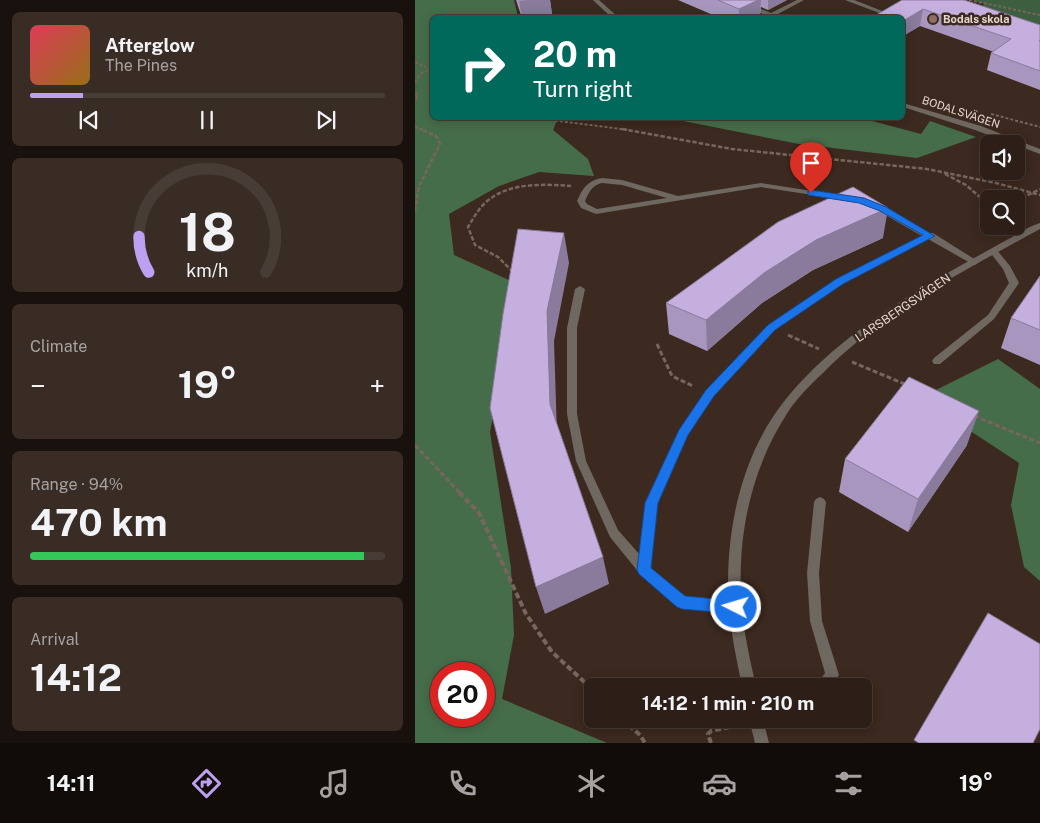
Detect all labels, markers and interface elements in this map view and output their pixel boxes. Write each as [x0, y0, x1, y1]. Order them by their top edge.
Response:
marker: Bodals skola [927, 13, 939, 25]
place label: Bodals skola [943, 13, 1010, 25]
text: Afterglow [105, 34, 195, 56]
text: 20 m [533, 34, 617, 75]
icon: right [450, 35, 515, 100]
text: The Pines [105, 56, 177, 75]
text: Turn right [533, 76, 633, 102]
street label: BODALSVÄGEN [921, 93, 1002, 130]
icon: previous [75, 106, 103, 134]
icon: pause [193, 106, 221, 134]
icon: next [312, 106, 340, 134]
map controls [980, 135, 1025, 235]
button: sound [980, 135, 1025, 180]
pin [790, 142, 832, 193]
icon: arrive [797, 149, 825, 177]
button: search [980, 190, 1025, 235]
text: 18 [179, 202, 236, 263]
text: km/h [186, 260, 229, 281]
street label: LARSBERGSVÄGEN [853, 271, 953, 345]
text: Climate [30, 337, 87, 356]
text: 19° [178, 362, 237, 407]
text: − [30, 369, 46, 402]
text: + [369, 369, 385, 402]
text: Range · 94% [30, 475, 123, 494]
text: 470 km [30, 500, 167, 545]
position arrow [709, 580, 761, 632]
text: Arrival [30, 630, 79, 649]
text: 14:12 [30, 655, 122, 700]
speed limit sign: 20 [430, 662, 495, 727]
text: 14:12 · 1 min · 210 m [642, 692, 814, 714]
icon: directions [189, 766, 224, 801]
icon: music [317, 766, 352, 801]
icon: phone [445, 766, 480, 801]
icon: climate [574, 766, 609, 801]
icon: car [702, 766, 737, 801]
icon: filters [831, 766, 866, 801]
text: 14:11 [47, 770, 95, 796]
text: 19° [959, 770, 993, 796]

